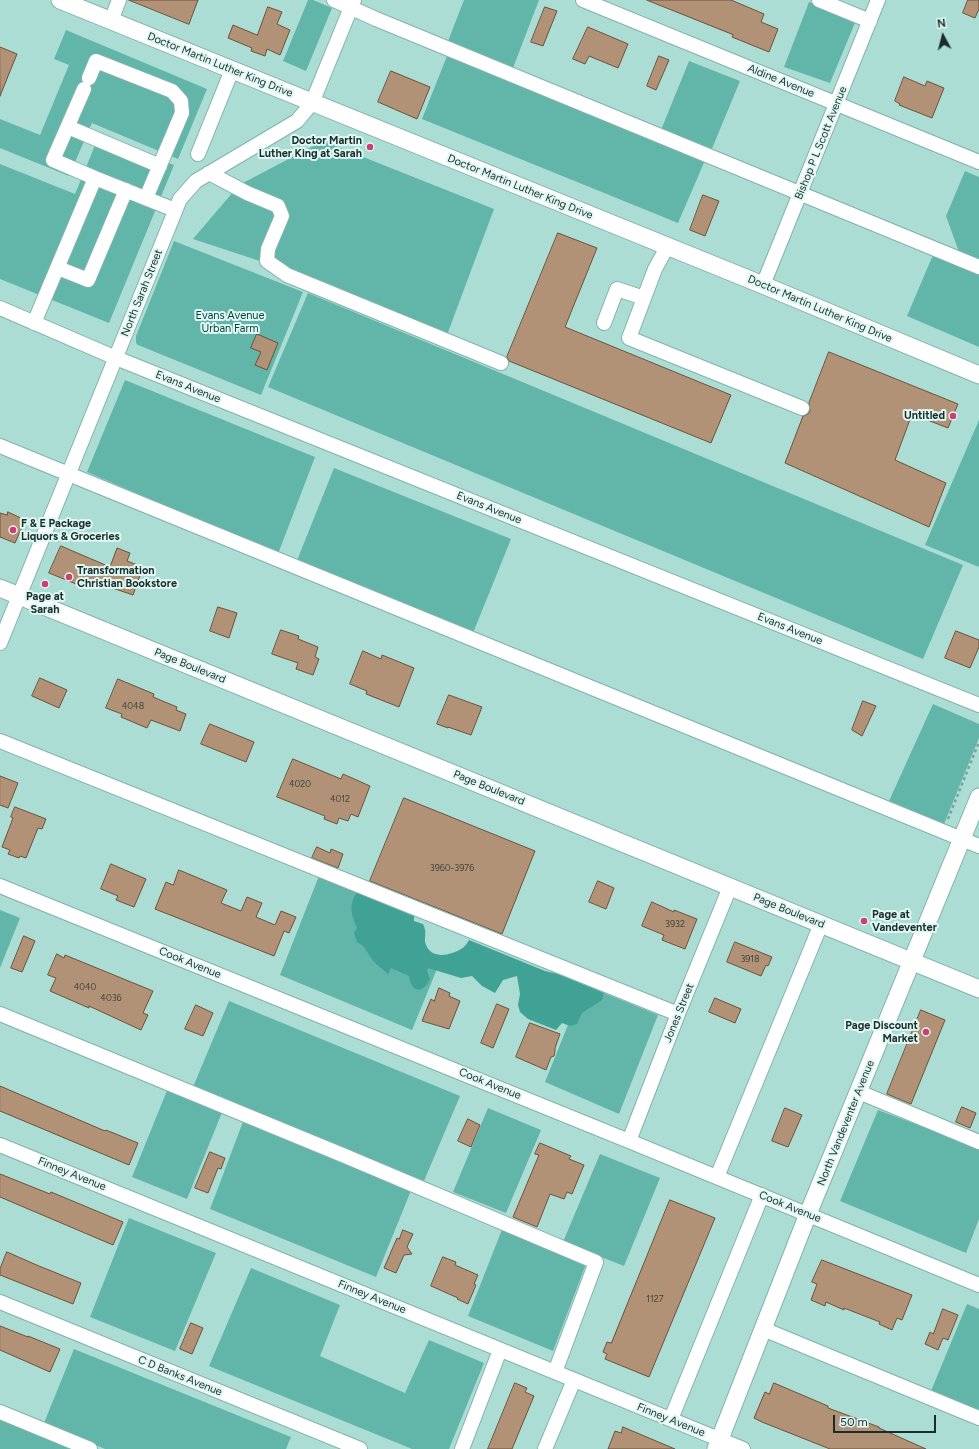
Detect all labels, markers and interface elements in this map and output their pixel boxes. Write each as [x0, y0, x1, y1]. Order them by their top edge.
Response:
north arrow [923, 16, 963, 56]
text: N [936, 17, 946, 31]
street label: Doctor Martin Luther King Drive [145, 30, 295, 100]
street label: Aldine Avenue [746, 62, 816, 100]
street label: Bishop P L Scott Avenue [792, 84, 850, 202]
place label: Doctor Martin Luther King at Sarah [259, 134, 362, 160]
marker: Doctor Martin Luther King at Sarah [365, 142, 375, 152]
street label: Doctor Martin Luther King Drive [445, 152, 595, 222]
street label: North Sarah Street [118, 247, 166, 339]
street label: Doctor Martin Luther King Drive [746, 273, 894, 345]
park label: Evans Avenue Urban Farm [196, 309, 264, 335]
street label: Evans Avenue [154, 368, 222, 406]
place label: Untitled [904, 409, 945, 423]
marker: Untitled [948, 411, 958, 421]
street label: Evans Avenue [455, 489, 523, 527]
place label: F & E Package Liquors & Groceries [21, 517, 120, 543]
marker: F & E Package Liquors & Groceries [8, 525, 18, 535]
place label: Transformation Christian Bookstore [77, 564, 177, 590]
marker: Transformation Christian Bookstore [64, 572, 74, 582]
marker: Page at Sarah [40, 579, 50, 589]
place label: Page at Sarah [26, 590, 64, 616]
street label: Evans Avenue [756, 610, 824, 648]
street label: Page Boulevard [152, 646, 228, 686]
house number: 4048 [122, 701, 144, 711]
street label: Page Boulevard [451, 768, 527, 808]
house number: 4020 [289, 779, 311, 789]
house number: 4012 [330, 794, 350, 804]
house number: 3960-3976 [430, 863, 474, 873]
street label: Page Boulevard [751, 891, 827, 931]
place label: Page at Vandeventer [872, 908, 937, 934]
marker: Page at Vandeventer [859, 916, 869, 926]
house number: 3932 [665, 919, 685, 929]
street label: Cook Avenue [157, 945, 223, 981]
house number: 3918 [740, 954, 760, 964]
street label: Jones Street [661, 981, 697, 1045]
house number: 4040 [74, 982, 96, 992]
house number: 4036 [100, 993, 122, 1003]
place label: Page Discount Market [845, 1019, 918, 1045]
marker: Page Discount Market [921, 1027, 931, 1037]
street label: North Vandeventer Avenue [815, 1058, 877, 1188]
street label: Cook Avenue [457, 1066, 523, 1102]
street label: Finney Avenue [36, 1154, 108, 1194]
street label: Cook Avenue [757, 1189, 823, 1225]
street label: Finney Avenue [336, 1277, 408, 1317]
house number: 1127 [646, 1294, 664, 1304]
street label: C D Banks Avenue [136, 1353, 224, 1399]
street label: Finney Avenue [635, 1400, 707, 1440]
scale bar [835, 1407, 938, 1433]
text: 50 m [840, 1415, 868, 1429]

